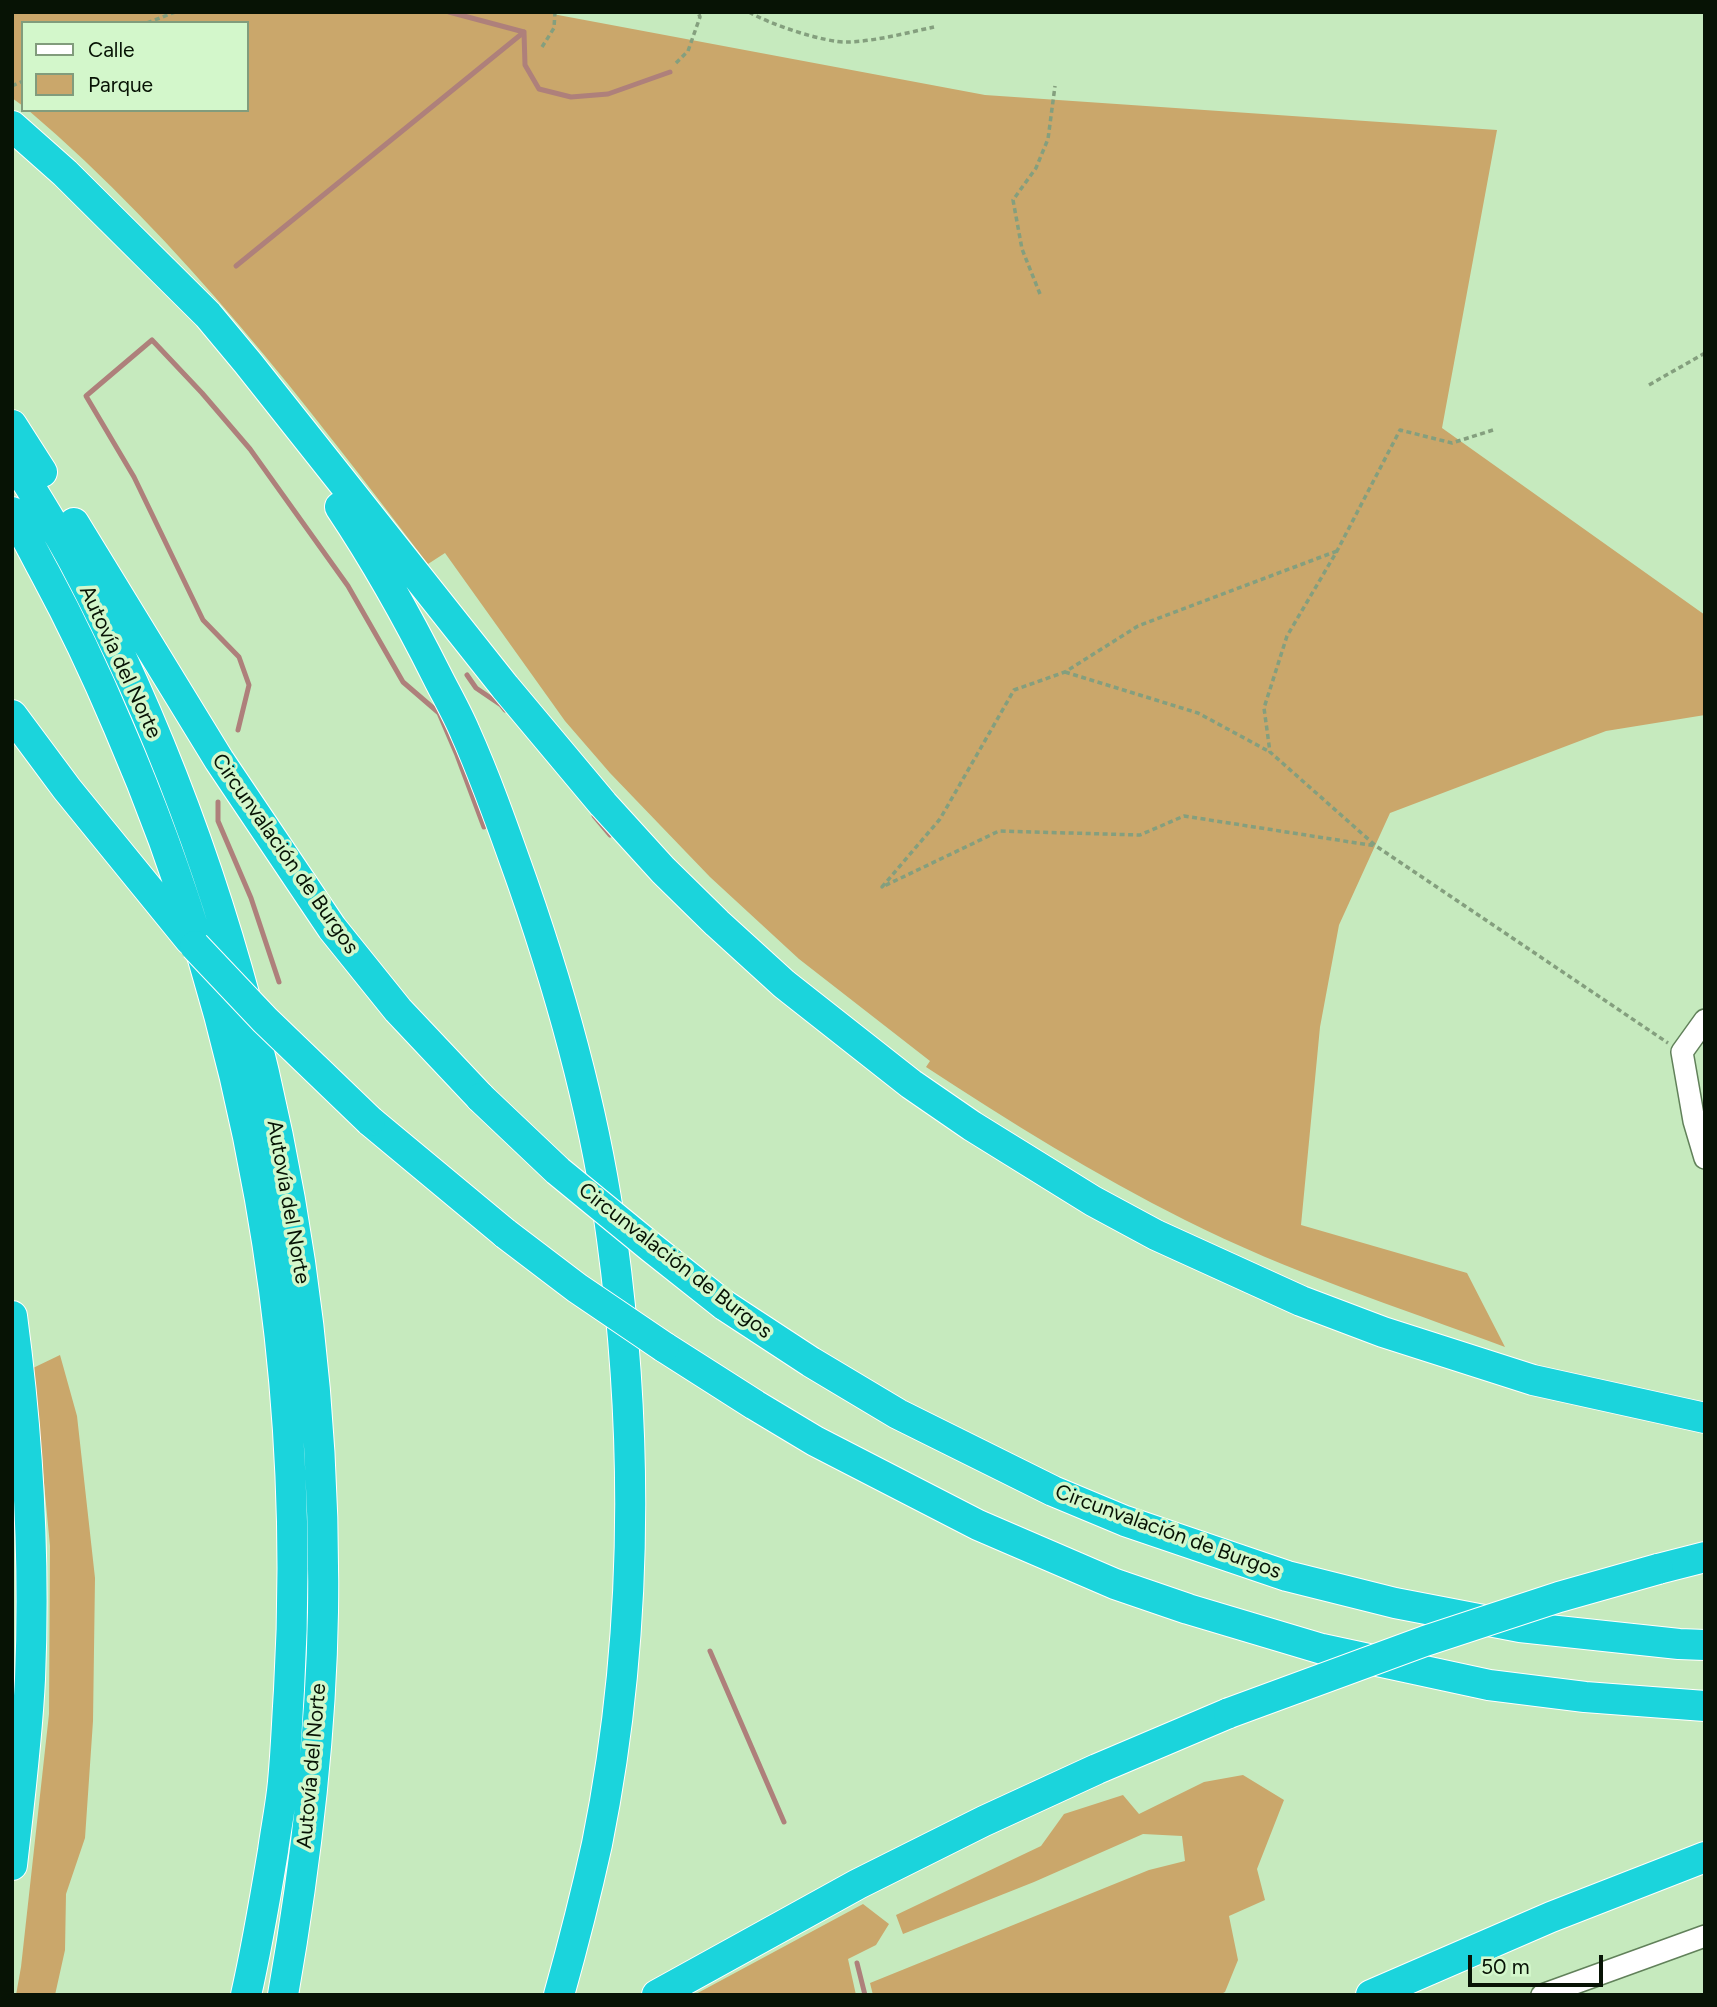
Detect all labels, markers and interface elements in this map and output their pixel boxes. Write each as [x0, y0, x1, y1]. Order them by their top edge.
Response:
legend [21, 21, 248, 112]
text: Calle [88, 37, 135, 62]
text: Parque [88, 72, 153, 97]
street label: Autovía del Norte [74, 582, 166, 742]
street label: Circunvalación de Burgos [206, 749, 364, 959]
street label: Autovía del Norte [261, 1118, 315, 1286]
street label: Circunvalación de Burgos [573, 1178, 777, 1344]
street label: Circunvalación de Burgos [1052, 1479, 1284, 1585]
street label: Autovía del Norte [292, 1682, 332, 1850]
scale bar [1472, 1940, 1607, 1984]
text: 50 m [1481, 1954, 1530, 1979]

